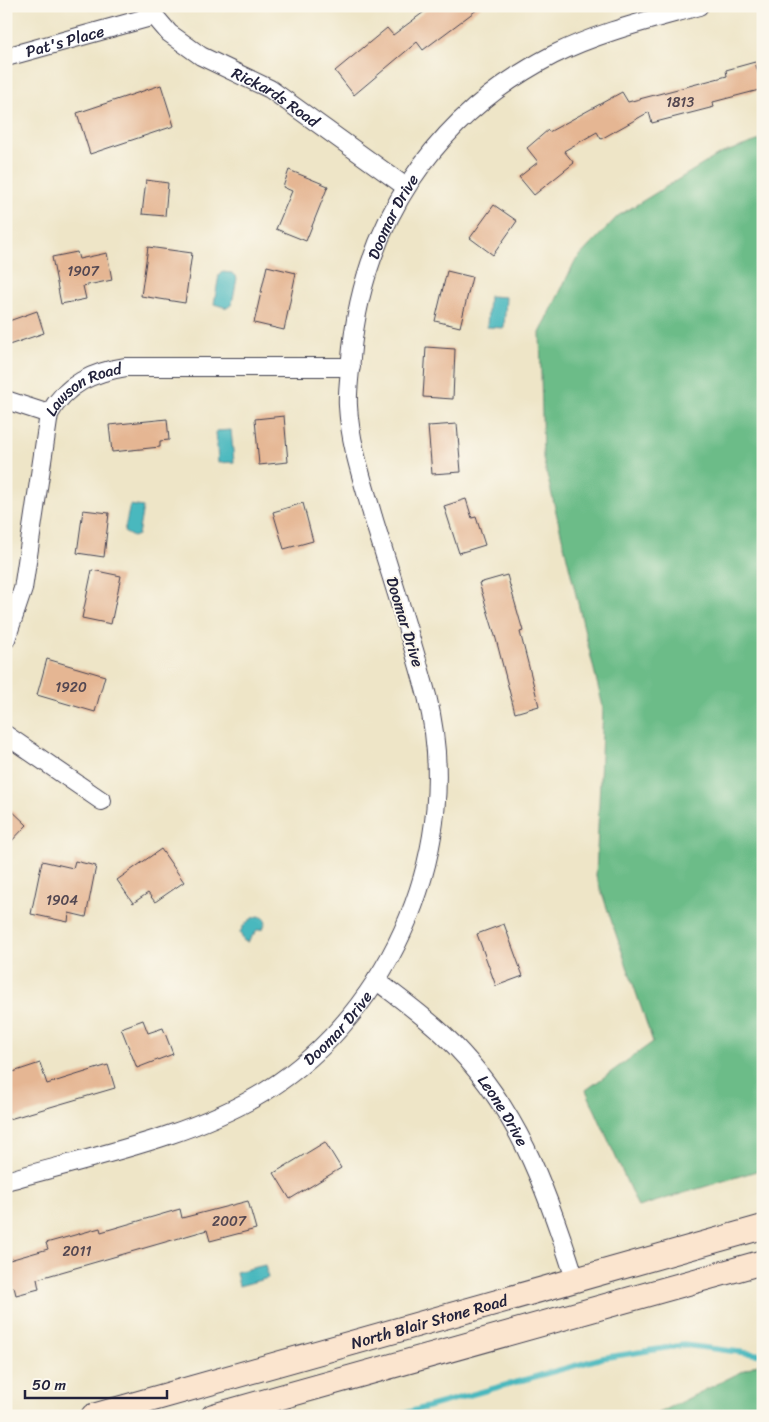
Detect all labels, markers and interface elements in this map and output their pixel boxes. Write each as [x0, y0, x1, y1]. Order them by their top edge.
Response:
street label: Pat's Place [22, 16, 107, 65]
street label: Rickards Road [227, 58, 327, 136]
house number: 1813 [666, 90, 694, 115]
street label: Doomar Drive [358, 167, 426, 263]
house number: 1907 [67, 259, 100, 284]
street label: Lawson Road [37, 353, 125, 422]
street label: Doomar Drive [378, 573, 432, 671]
house number: 1920 [55, 675, 87, 700]
house number: 1904 [46, 888, 78, 913]
street label: Doomar Drive [296, 984, 380, 1073]
street label: Leone Drive [470, 1068, 537, 1152]
house number: 2007 [212, 1209, 247, 1234]
house number: 2011 [63, 1239, 91, 1264]
street label: North Blair Stone Road [347, 1285, 512, 1357]
scale bar [25, 1367, 168, 1399]
text: 50 m [32, 1372, 67, 1398]

